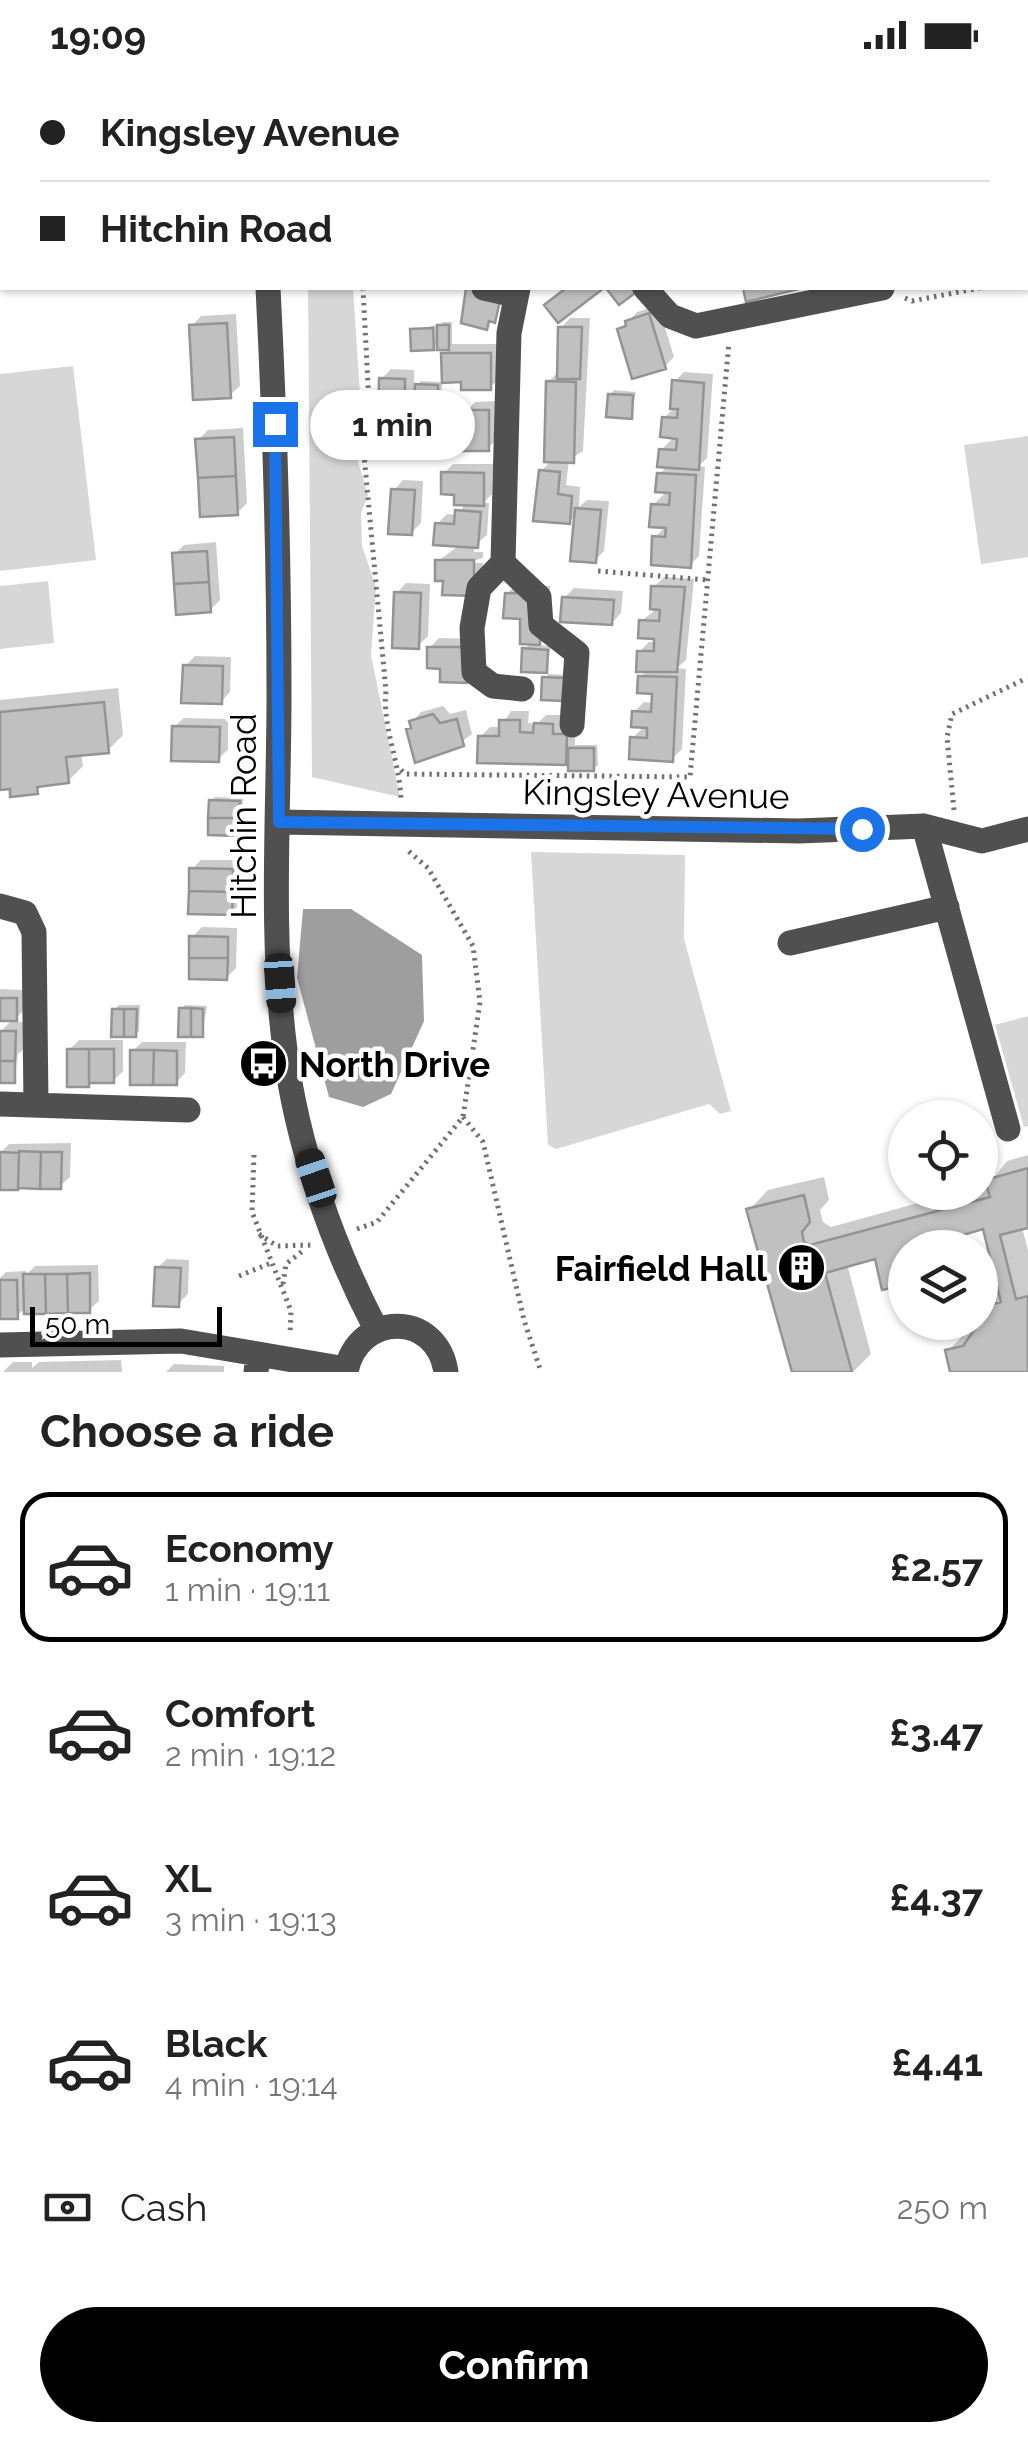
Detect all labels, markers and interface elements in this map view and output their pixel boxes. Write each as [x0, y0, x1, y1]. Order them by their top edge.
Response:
text: 19:09 [50, 13, 146, 58]
text: Kingsley Avenue [100, 110, 399, 155]
text: Hitchin Road [100, 206, 332, 251]
callout: 1 min [310, 389, 475, 459]
route end [253, 402, 298, 447]
text: 1 min [352, 406, 433, 443]
street label: Hitchin Road [223, 713, 264, 919]
street label: Kingsley Avenue [522, 771, 790, 817]
route start [840, 807, 885, 852]
car [263, 952, 297, 1014]
bus stop icon: North Drive [238, 1038, 290, 1090]
place label: North Drive [299, 1044, 490, 1085]
map controls [888, 1100, 998, 1340]
button: locate [888, 1100, 998, 1210]
car [292, 1145, 340, 1211]
button: layers [888, 1230, 998, 1340]
building icon: Fairfield Hall [776, 1242, 828, 1294]
place label: Fairfield Hall [555, 1248, 768, 1289]
scale bar [30, 1302, 222, 1346]
text: 50 m [45, 1308, 110, 1341]
text: Choose a ride [40, 1405, 334, 1458]
icon: car [45, 1522, 135, 1612]
text: Economy [165, 1526, 334, 1571]
text: £2.57 [890, 1545, 983, 1590]
text: 1 min · 19:11 [165, 1571, 330, 1608]
icon: car [45, 1687, 135, 1777]
text: Comfort [165, 1691, 315, 1736]
text: £3.47 [890, 1710, 983, 1755]
text: 2 min · 19:12 [165, 1736, 336, 1773]
icon: car [45, 1852, 135, 1942]
text: XL [165, 1856, 212, 1901]
text: £4.37 [890, 1875, 983, 1920]
text: 3 min · 19:13 [165, 1901, 337, 1938]
icon: car [45, 2017, 135, 2107]
text: Black [165, 2021, 267, 2066]
text: £4.41 [892, 2040, 983, 2085]
text: 4 min · 19:14 [165, 2066, 338, 2103]
icon: cash [40, 2180, 95, 2235]
text: Cash [120, 2185, 207, 2230]
text: 250 m [897, 2189, 988, 2226]
button: Confirm [40, 2307, 988, 2422]

